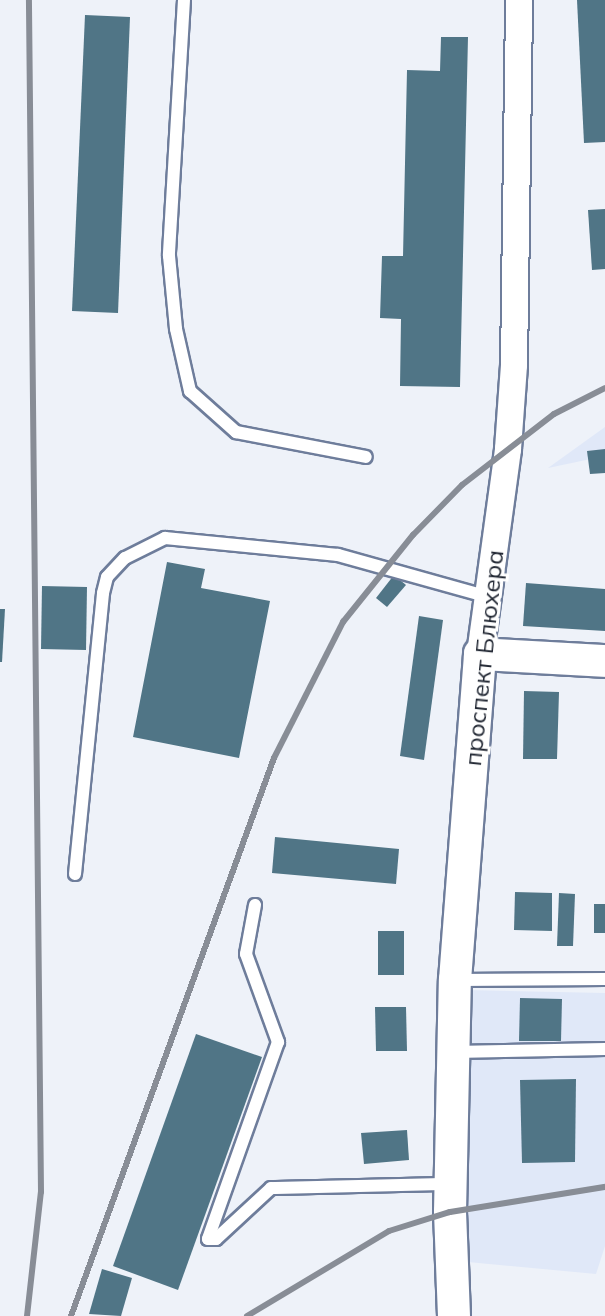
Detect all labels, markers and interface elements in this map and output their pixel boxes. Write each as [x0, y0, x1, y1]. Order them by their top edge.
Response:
street label: проспект Блюхера [458, 549, 510, 767]

